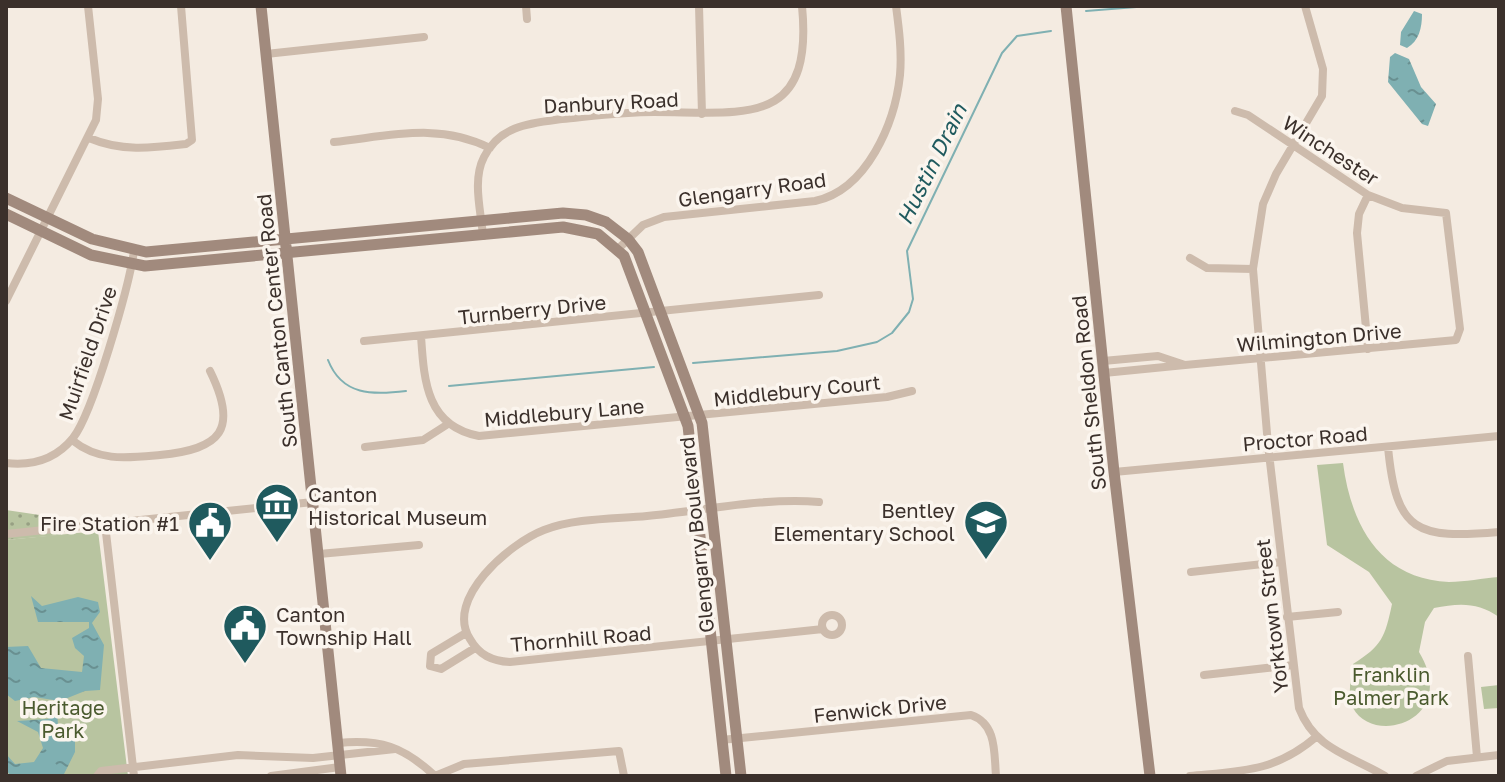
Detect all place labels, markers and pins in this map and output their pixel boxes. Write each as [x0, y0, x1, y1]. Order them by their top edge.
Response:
museum icon: Canton Historical Museum [253, 481, 301, 544]
place label: Canton Historical Museum [308, 482, 487, 529]
place label: Bentley Elementary School [773, 498, 955, 545]
school or university icon: Bentley Elementary School [962, 498, 1010, 561]
public building icon: Fire Station #1 [186, 499, 234, 562]
place label: Fire Station #1 [40, 511, 179, 535]
public building icon: Canton Township Hall [221, 602, 269, 665]
place label: Canton Township Hall [276, 602, 412, 649]

